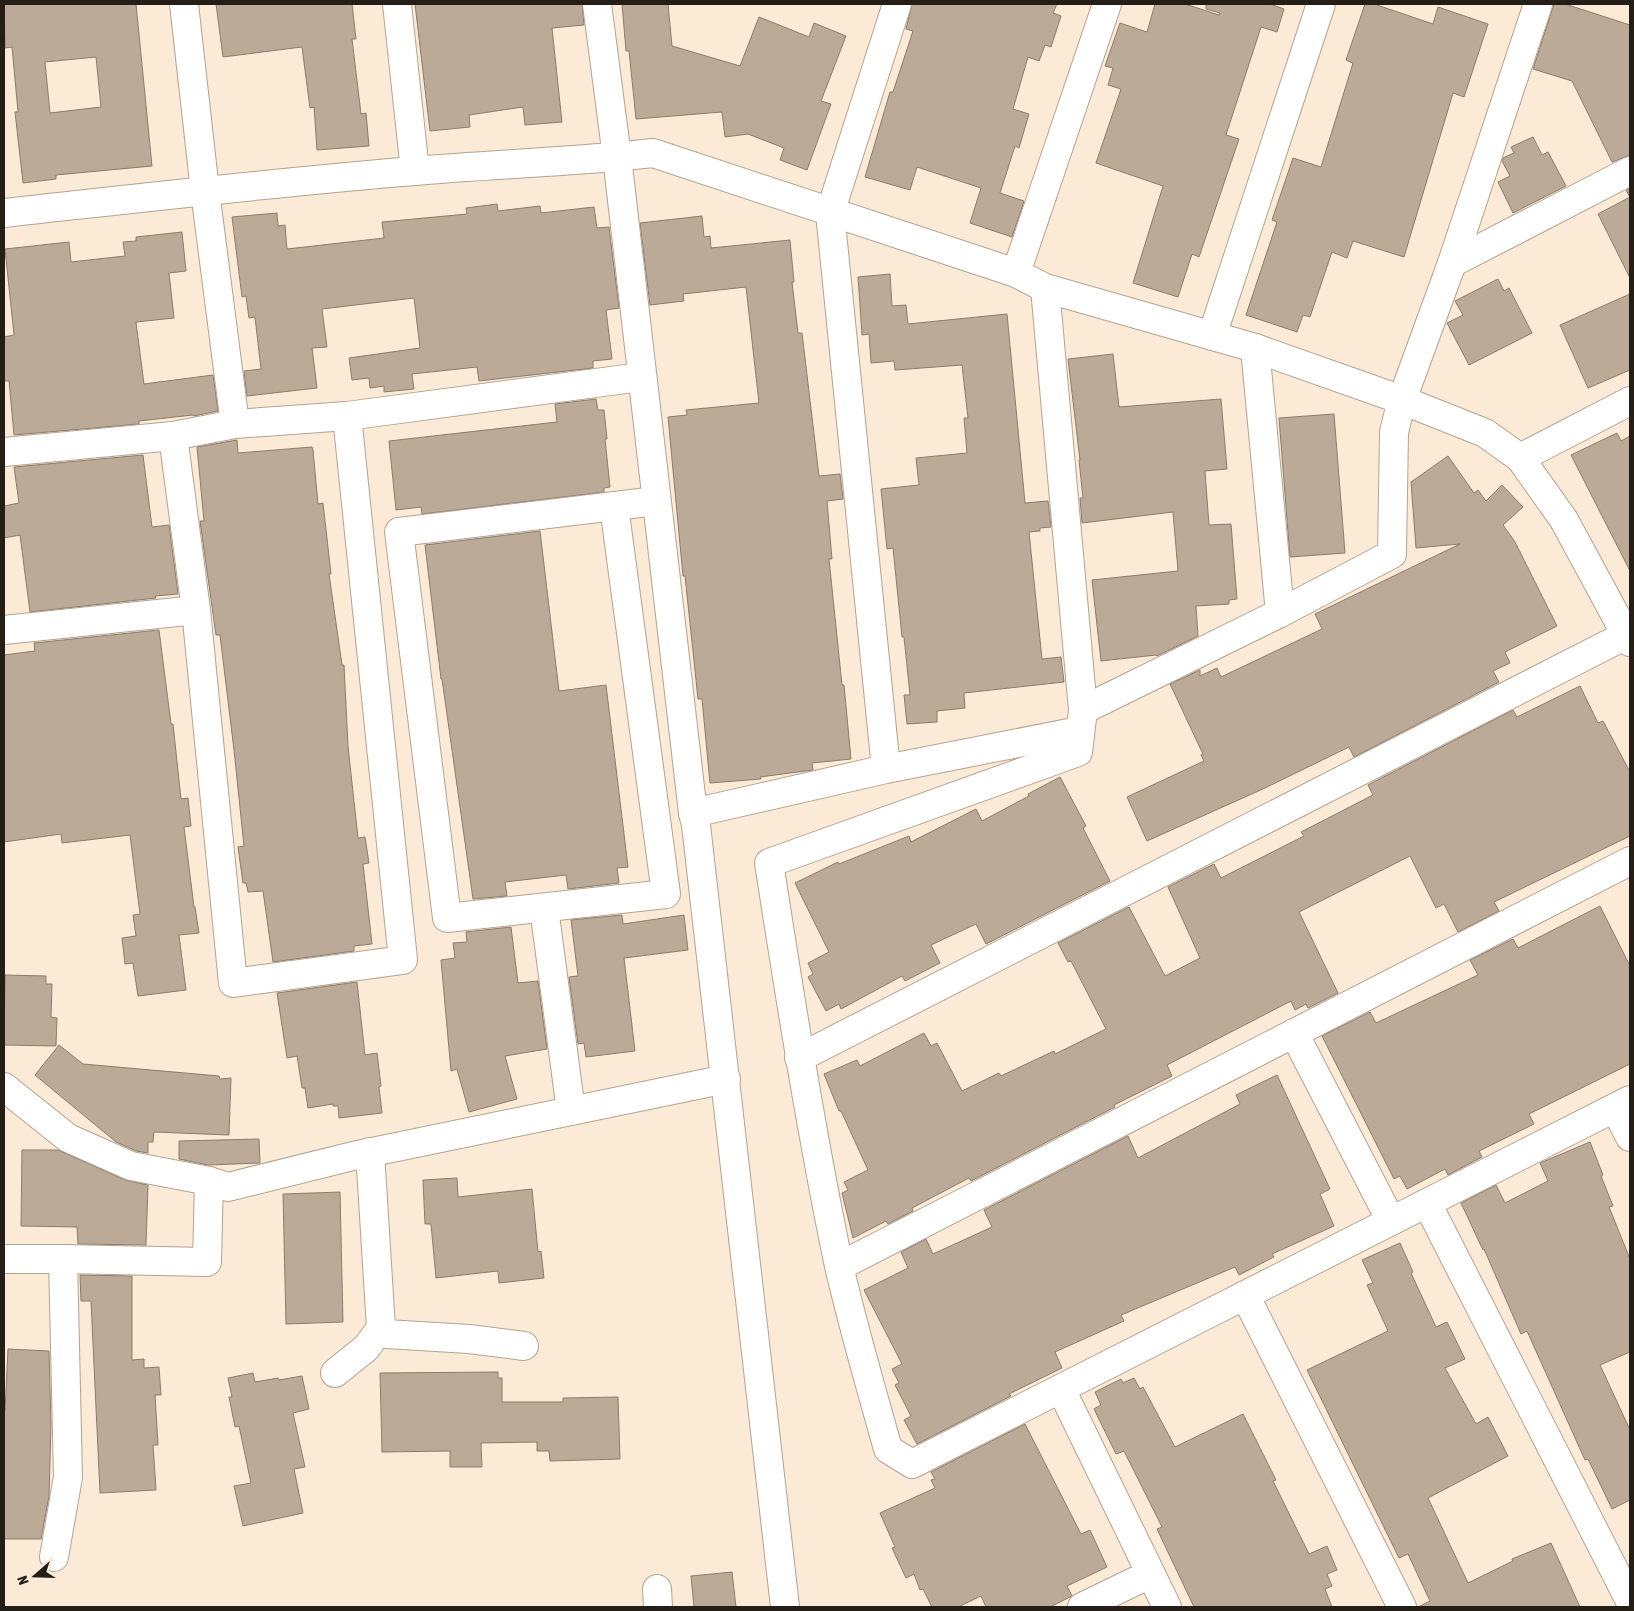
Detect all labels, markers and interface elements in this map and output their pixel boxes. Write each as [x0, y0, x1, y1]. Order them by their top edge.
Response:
north arrow [10, 1551, 60, 1601]
text: N [14, 1574, 32, 1587]

